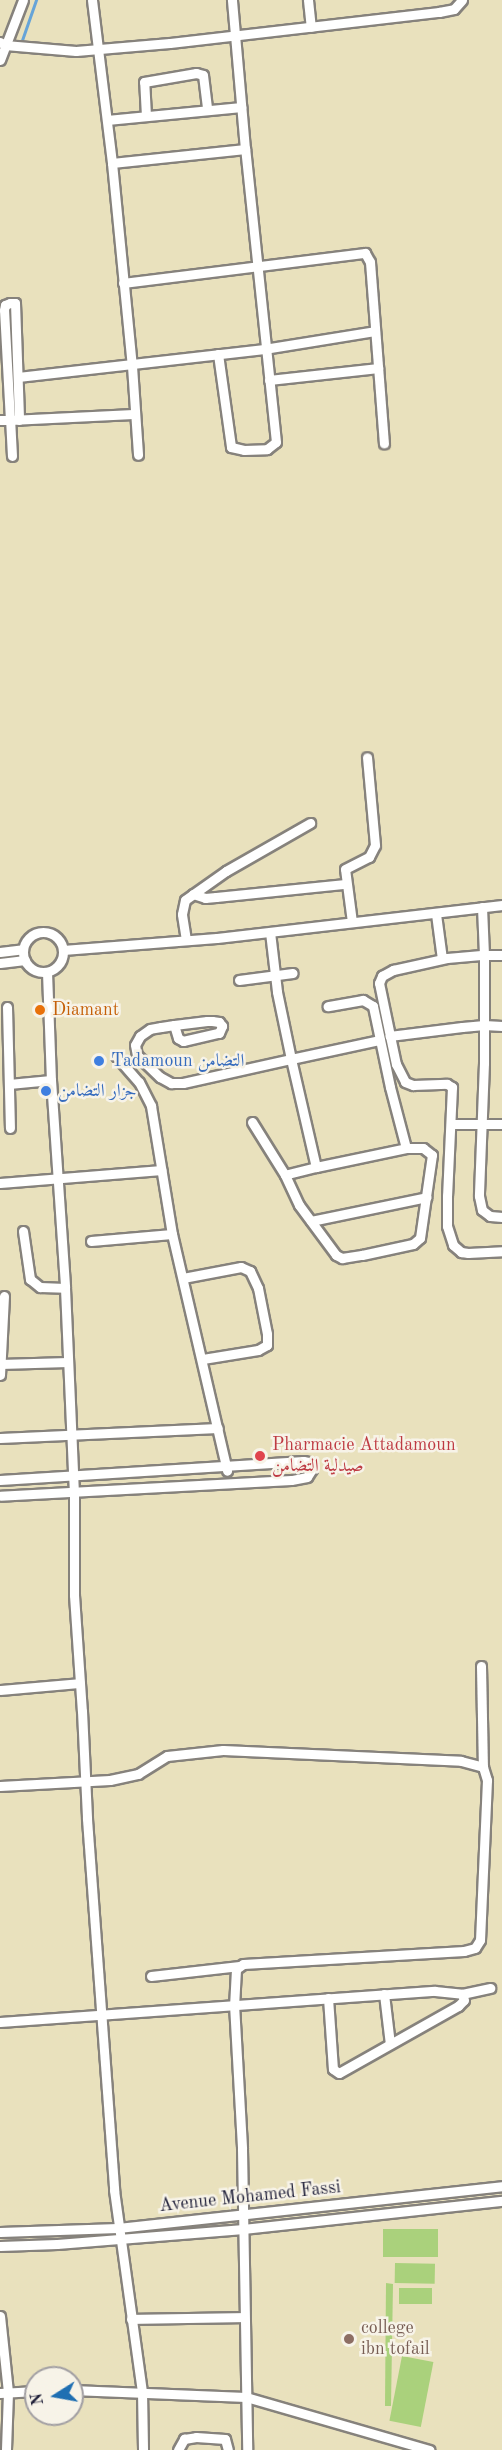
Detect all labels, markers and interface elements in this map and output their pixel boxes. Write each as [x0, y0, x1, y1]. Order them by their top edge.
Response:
place label: Diamant [52, 999, 119, 1021]
marker: Diamant [33, 1003, 47, 1017]
place label: Tadamoun التضامن [111, 1050, 244, 1072]
marker: Tadamoun التضامن [92, 1054, 106, 1068]
place label: جزار التضامن [58, 1080, 137, 1102]
marker: جزار التضامن [39, 1084, 53, 1098]
place label: Pharmacie Attadamoun صيدلية التضامن [272, 1435, 456, 1478]
marker: Pharmacie Attadamoun صيدلية التضامن [253, 1449, 267, 1463]
street label: Avenue Mohamed Fassi [158, 2177, 342, 2217]
place label: college ibn tofail [361, 2318, 430, 2360]
marker: college ibn tofail [342, 2332, 356, 2346]
north arrow [24, 2366, 84, 2426]
text: N [29, 2392, 47, 2407]

